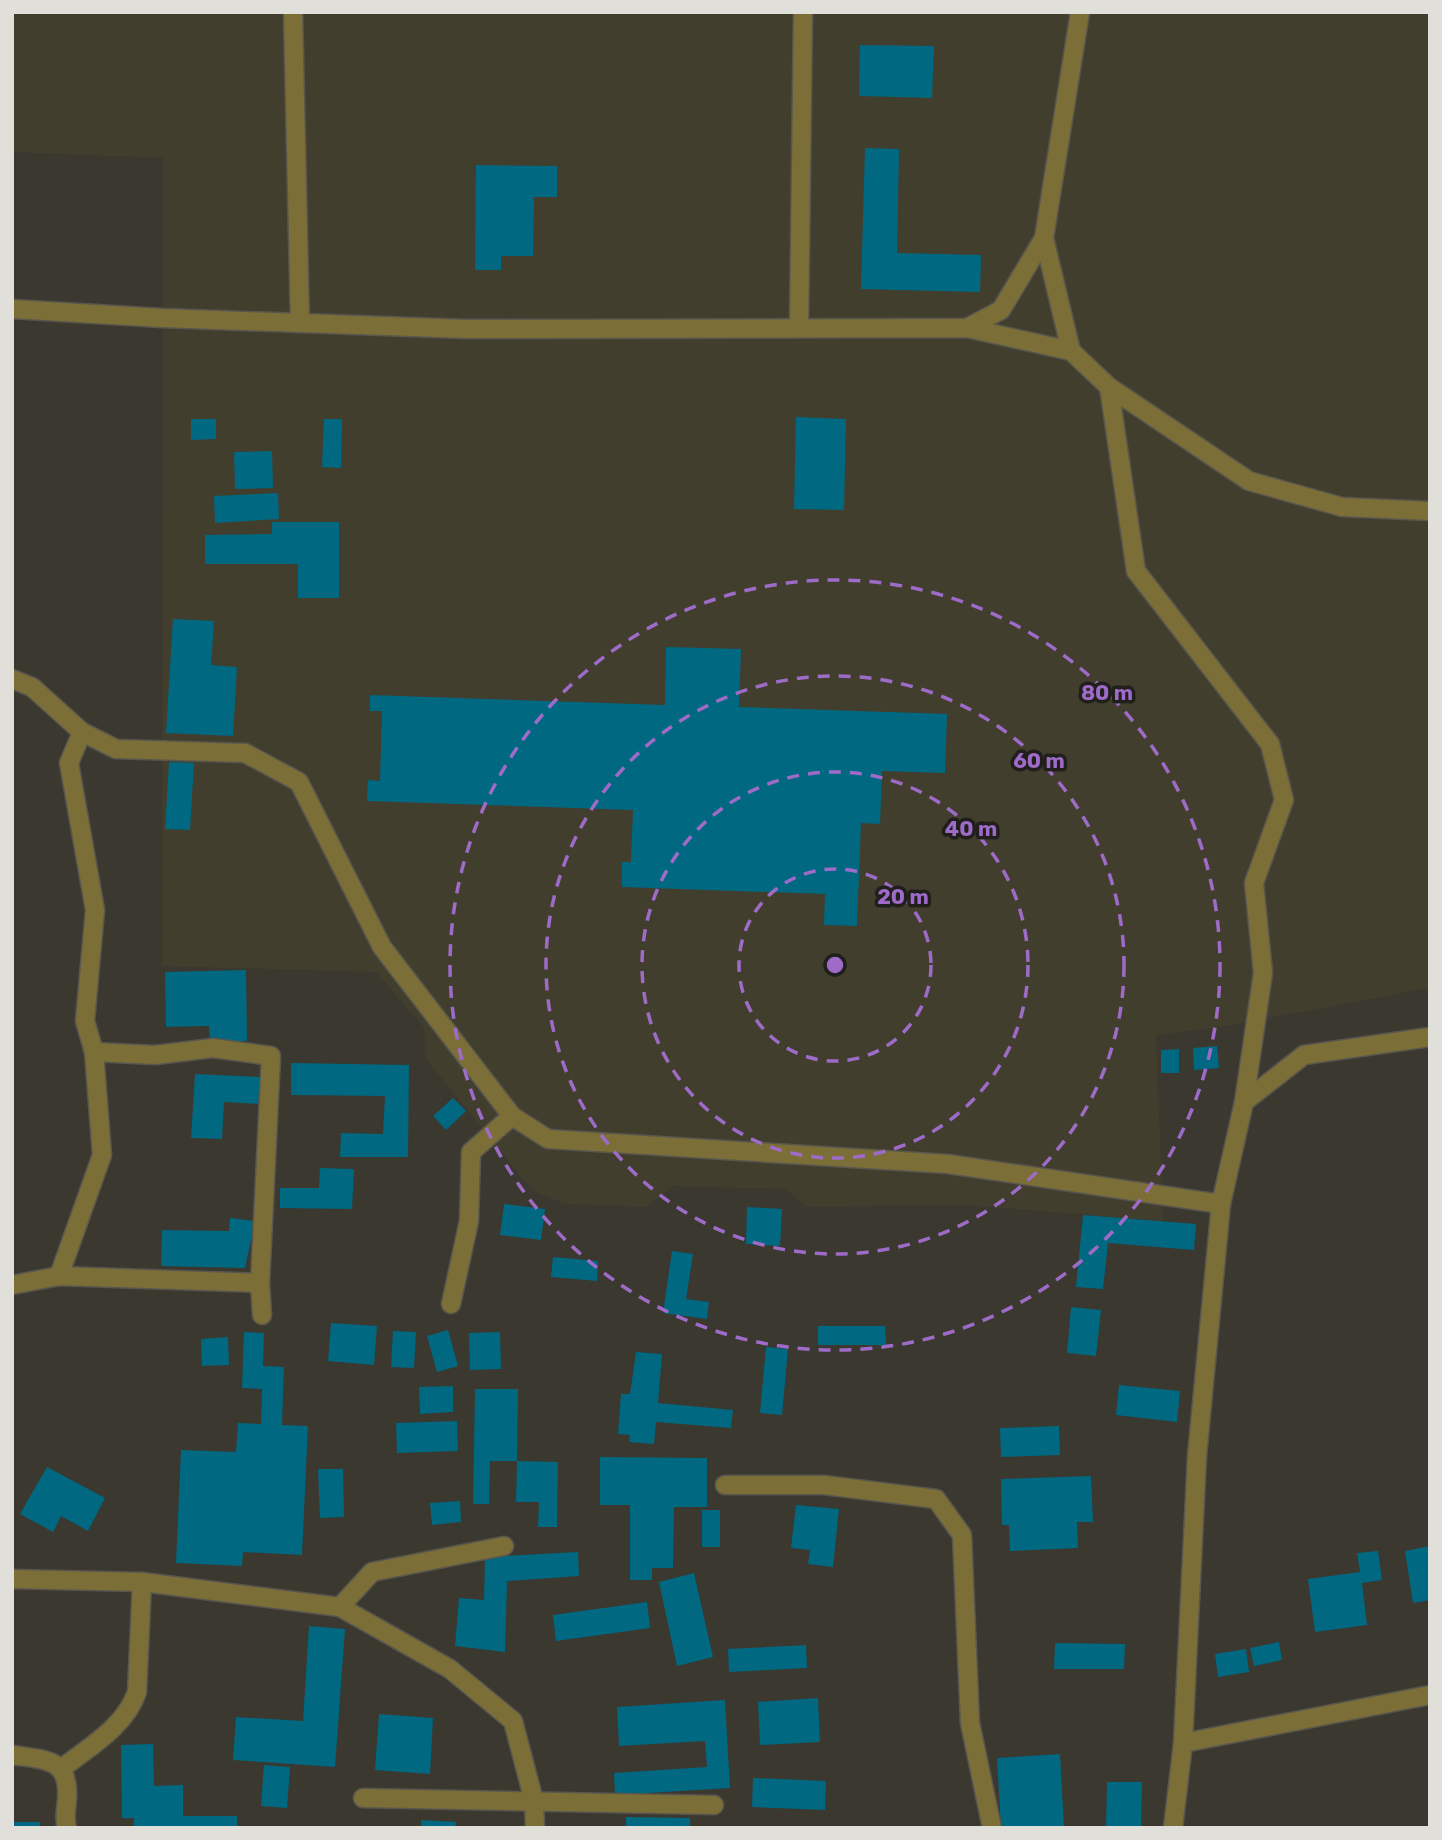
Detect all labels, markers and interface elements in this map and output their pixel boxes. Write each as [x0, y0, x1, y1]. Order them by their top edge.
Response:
text: 80 m [1081, 680, 1133, 705]
text: 60 m [1013, 748, 1065, 773]
text: 40 m [945, 816, 997, 841]
text: 20 m [877, 884, 929, 909]
centre of rings [823, 953, 847, 977]

